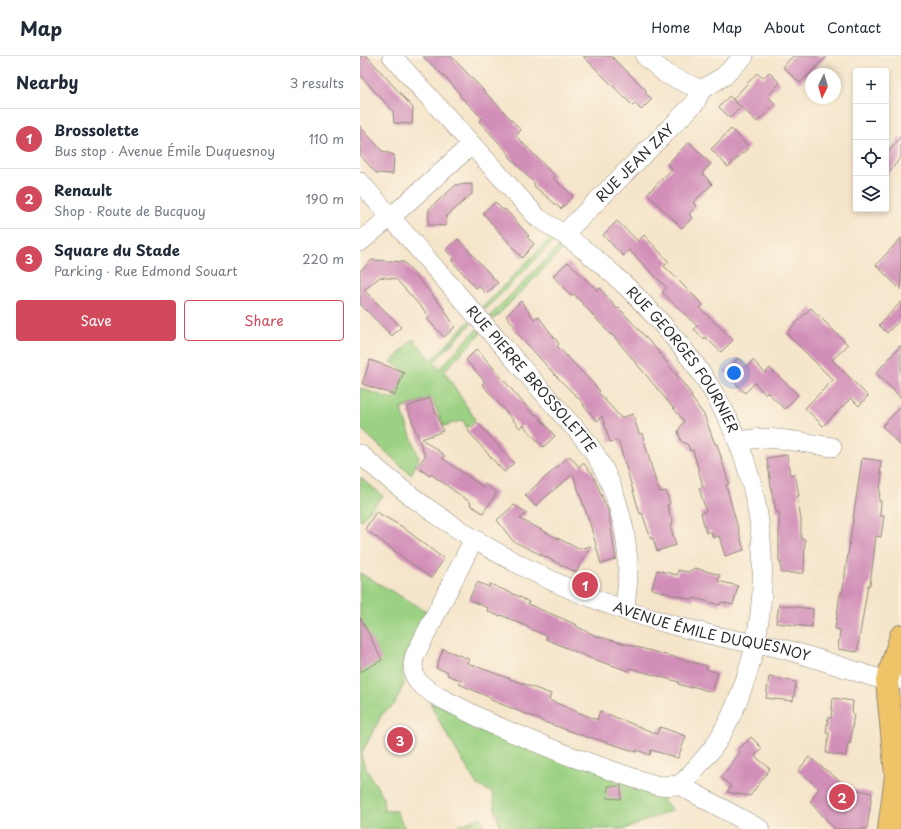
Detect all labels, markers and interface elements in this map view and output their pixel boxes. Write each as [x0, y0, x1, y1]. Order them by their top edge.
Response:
text: Map [20, 14, 62, 42]
text: Home [651, 17, 690, 38]
text: Map [712, 17, 742, 38]
text: About [764, 17, 805, 38]
text: Contact [827, 17, 881, 38]
north arrow [805, 68, 841, 104]
map controls [853, 68, 889, 212]
button: + [853, 68, 889, 104]
text: Nearby [16, 69, 78, 95]
text: 3 results [290, 73, 344, 92]
button: − [853, 104, 889, 140]
text: Brossolette [54, 118, 139, 141]
street label: RUE JEAN ZAY [591, 119, 679, 207]
text: 1 [26, 129, 32, 148]
text: 110 m [309, 129, 344, 148]
button: locate [853, 140, 889, 176]
text: Bus stop · Avenue Émile Duquesnoy [54, 141, 275, 160]
button: layers [853, 176, 889, 212]
text: Renault [54, 178, 112, 201]
text: 2 [24, 189, 34, 208]
text: 190 m [305, 189, 344, 208]
text: Shop · Route de Bucquoy [54, 201, 206, 220]
text: Square du Stade [54, 238, 180, 261]
text: 3 [25, 249, 33, 268]
text: 220 m [302, 249, 344, 268]
text: Parking · Rue Edmond Souart [54, 261, 238, 280]
street label: RUE GEORGES FOURNIER [622, 281, 744, 436]
button: Save [16, 300, 176, 341]
button: Share [184, 300, 344, 341]
street label: RUE PIERRE BROSSOLETTE [462, 300, 602, 456]
your location [724, 363, 744, 383]
pin: 1 [572, 570, 598, 600]
street label: AVENUE ÉMILE DUQUESNOY [611, 596, 813, 666]
pin: 3 [387, 725, 413, 755]
pin: 2 [829, 782, 855, 812]

